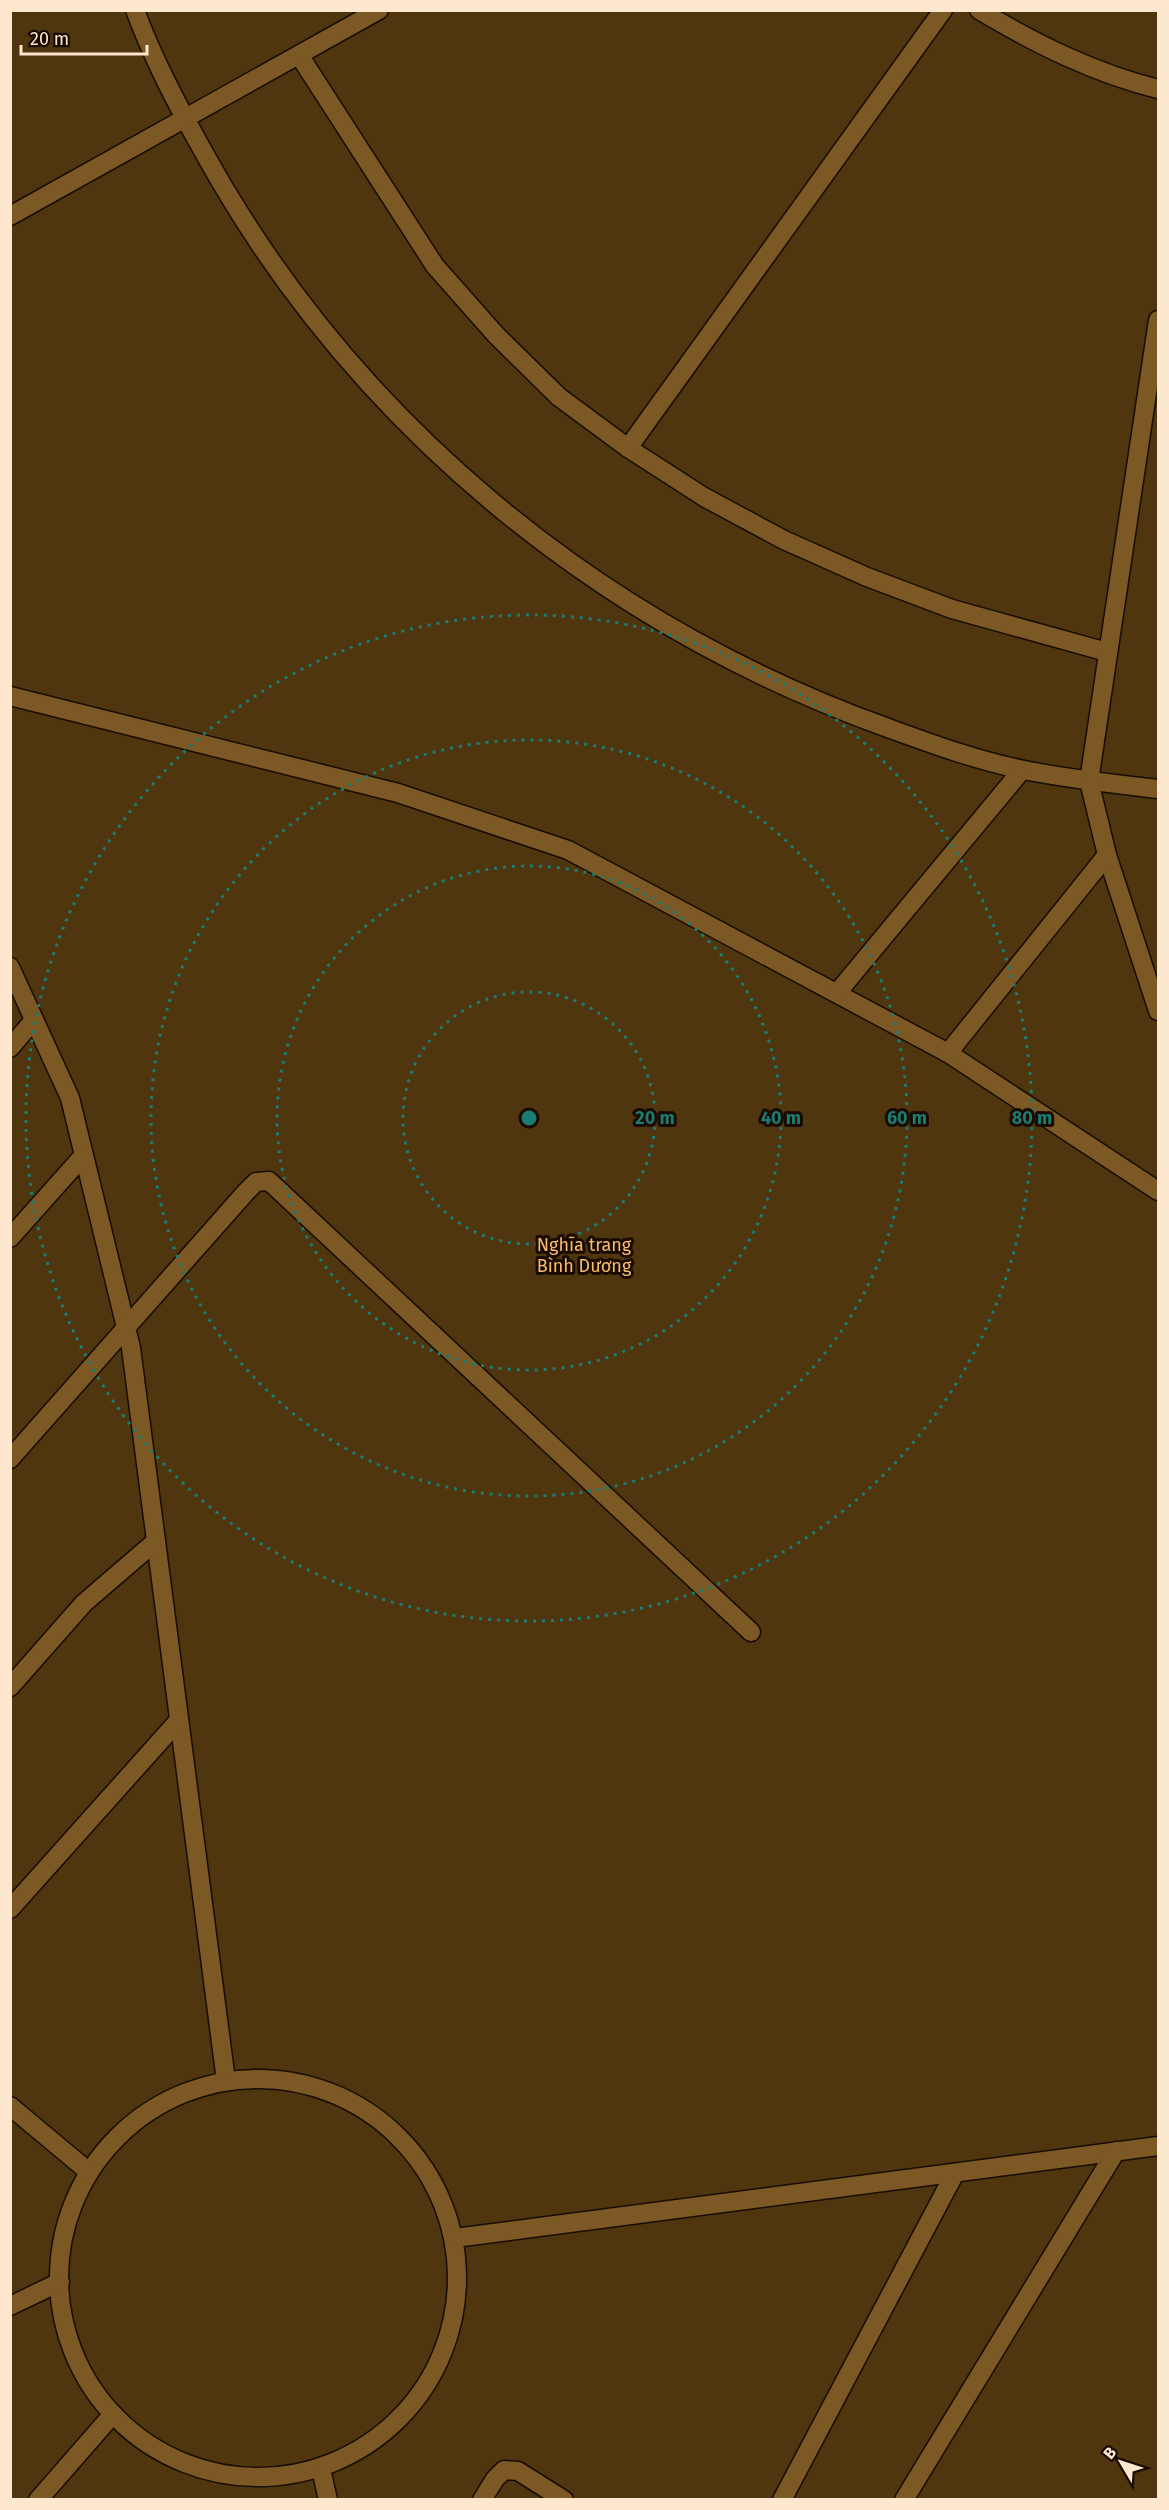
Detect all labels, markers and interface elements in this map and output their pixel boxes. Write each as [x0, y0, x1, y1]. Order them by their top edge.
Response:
scale bar [21, 18, 147, 56]
text: 20 m [30, 28, 69, 50]
text: 20 m [635, 1107, 675, 1129]
text: 40 m [761, 1107, 801, 1129]
text: 60 m [887, 1107, 927, 1129]
text: 80 m [1012, 1107, 1052, 1129]
centre of rings [519, 1108, 539, 1128]
park label: Nghĩa trang Bình Dương [537, 1234, 632, 1277]
north arrow [1091, 2432, 1151, 2492]
text: B [1099, 2443, 1120, 2463]

